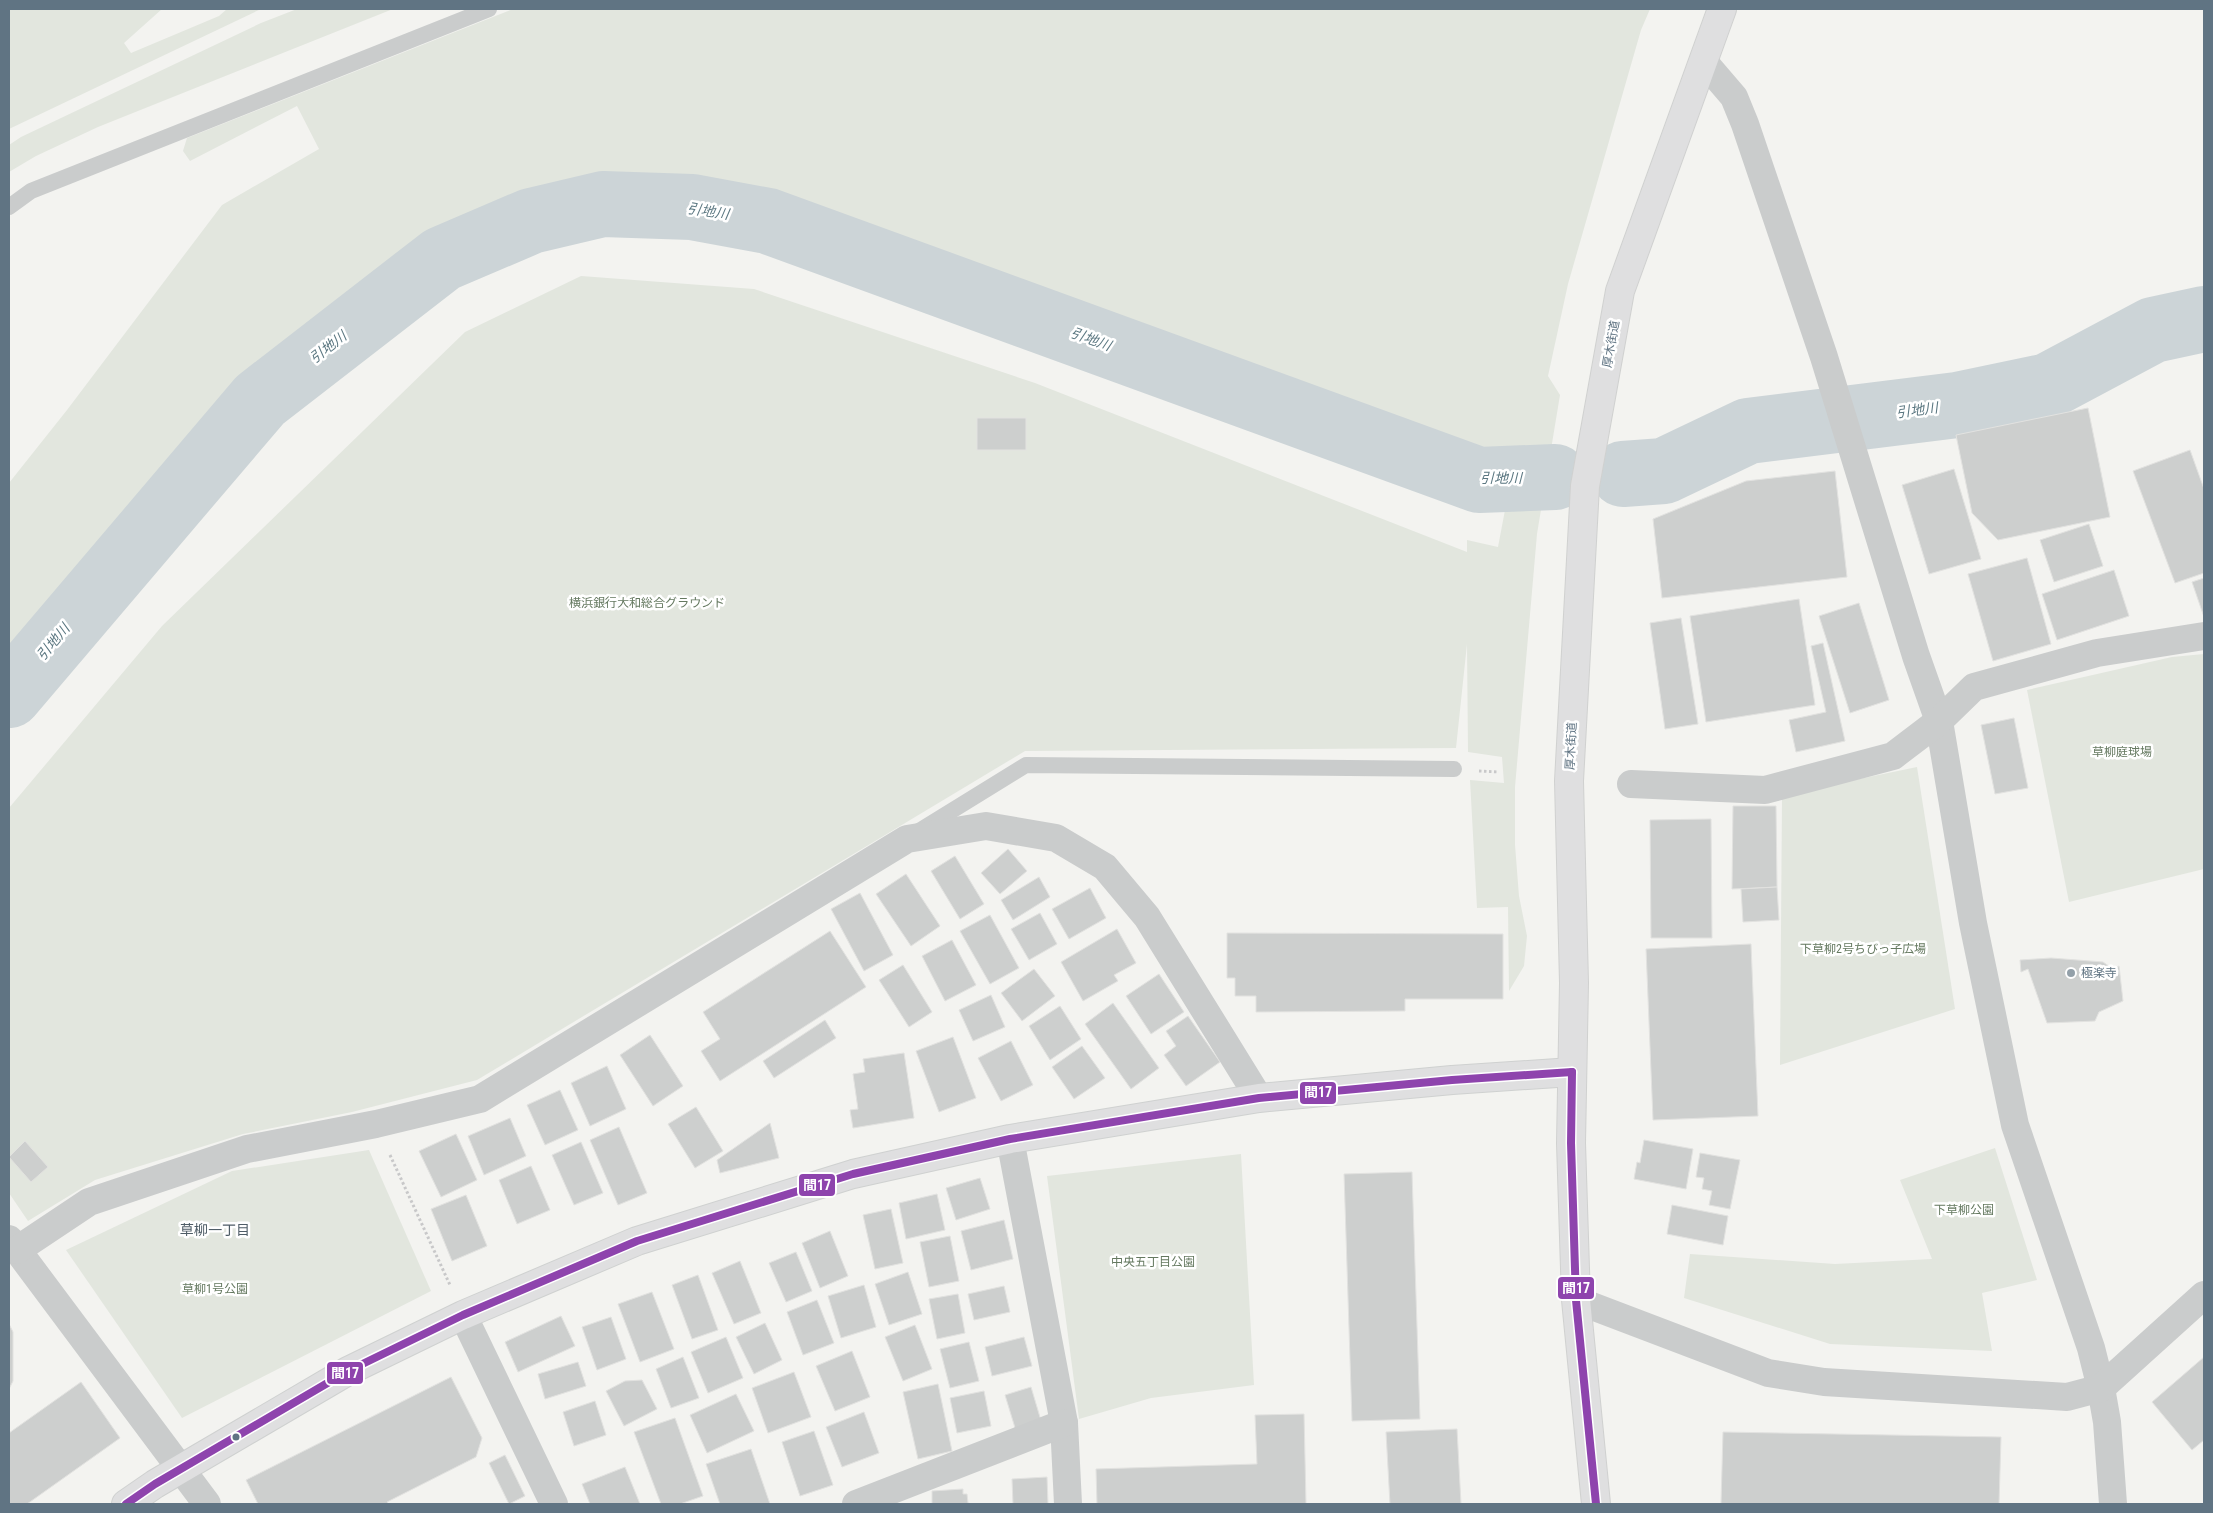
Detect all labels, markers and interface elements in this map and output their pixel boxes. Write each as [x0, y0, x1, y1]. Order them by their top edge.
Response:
water label: 引地川 [686, 200, 732, 222]
street label: 厚木街道 [1600, 319, 1622, 369]
water label: 引地川 [1069, 324, 1115, 354]
water label: 引地川 [307, 327, 351, 366]
water label: 引地川 [1895, 399, 1941, 420]
water label: 引地川 [1480, 470, 1524, 486]
park label: 横浜銀行大和総合グラウンド [569, 596, 725, 610]
water label: 引地川 [33, 619, 74, 663]
street label: 厚木街道 [1563, 722, 1579, 770]
park label: 草柳庭球場 [2092, 745, 2152, 759]
park label: 下草柳2号ちびっ子広場 [1800, 942, 1926, 956]
place label: 極楽寺 [2081, 966, 2117, 980]
marker: 極楽寺 [2065, 967, 2077, 979]
line badge: 間17 [1299, 1081, 1337, 1105]
text: 間17 [1304, 1084, 1332, 1100]
line badge: 間17 [798, 1173, 836, 1197]
text: 間17 [803, 1177, 831, 1193]
park label: 下草柳公園 [1934, 1203, 1994, 1217]
district label: 草柳一丁目 [180, 1222, 250, 1238]
park label: 中央五丁目公園 [1111, 1255, 1195, 1269]
line badge: 間17 [1557, 1276, 1595, 1300]
text: 間17 [1562, 1280, 1590, 1296]
park label: 草柳1号公園 [182, 1282, 248, 1296]
line badge: 間17 [326, 1361, 364, 1385]
text: 間17 [331, 1365, 359, 1381]
unlabelled marker [231, 1432, 241, 1442]

